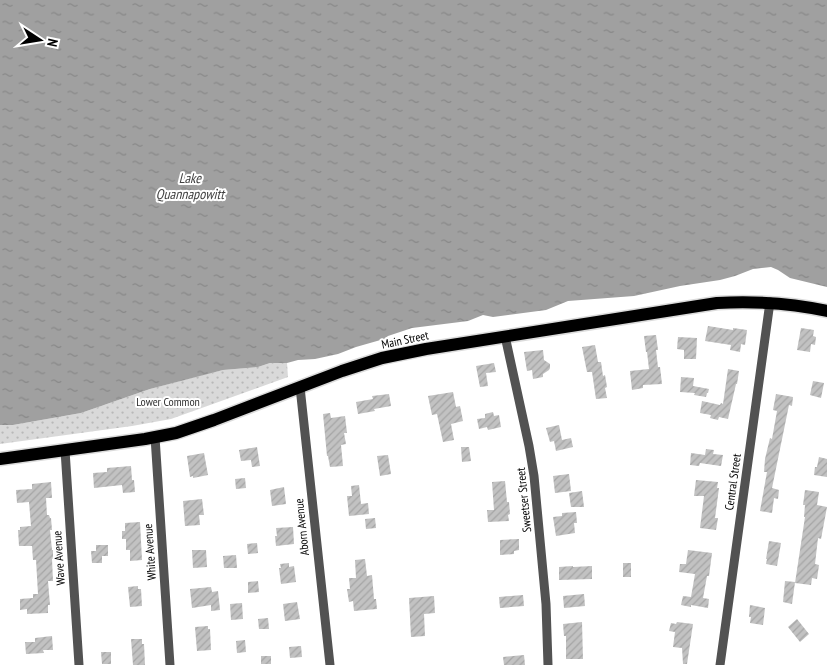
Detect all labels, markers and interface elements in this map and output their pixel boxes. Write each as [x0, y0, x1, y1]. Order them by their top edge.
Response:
north arrow [15, 15, 65, 65]
text: N [43, 37, 62, 48]
water label: Lake Quannapowitt [156, 169, 226, 203]
street label: Main Street [380, 327, 430, 352]
park label: Lower Common [136, 394, 200, 409]
street label: Central Street [721, 452, 744, 511]
street label: Sweetser Street [513, 466, 534, 533]
street label: Aborn Avenue [291, 498, 312, 556]
street label: White Avenue [140, 523, 159, 581]
street label: Wave Avenue [49, 530, 68, 586]

